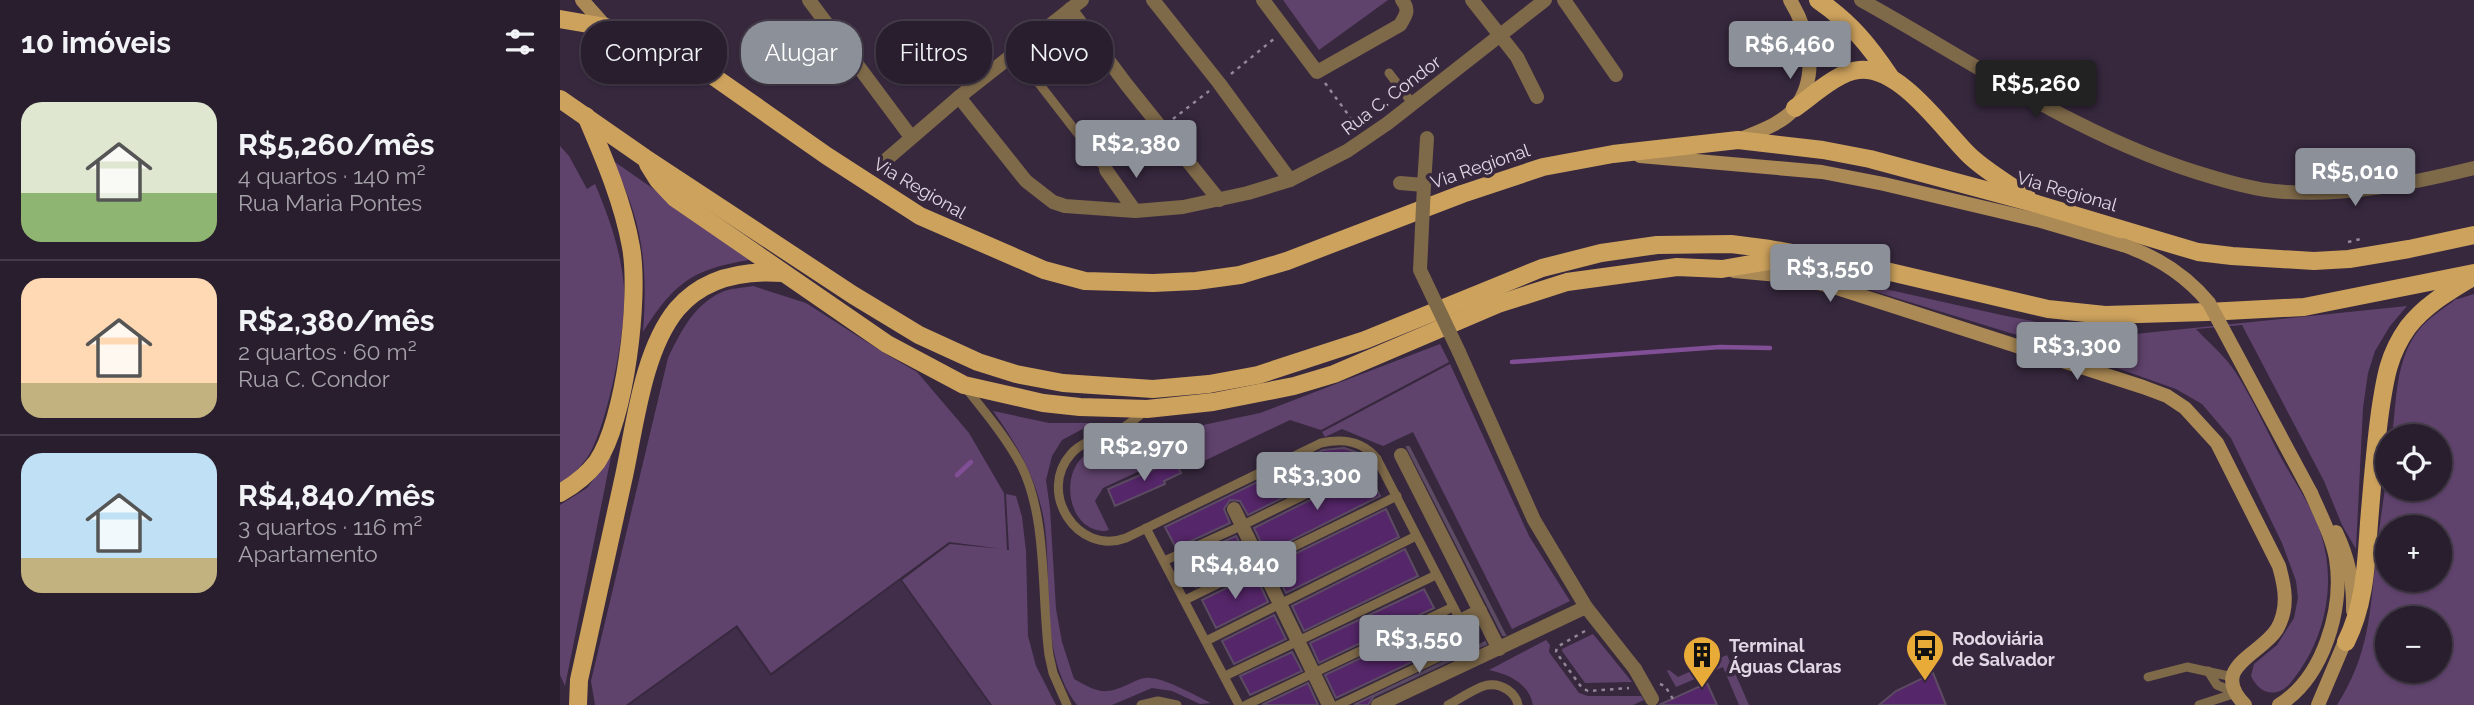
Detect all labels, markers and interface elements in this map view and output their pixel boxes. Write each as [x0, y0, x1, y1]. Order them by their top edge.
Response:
chip: Comprar [581, 21, 727, 84]
chip: Alugar [741, 21, 862, 84]
chip: Filtros [876, 21, 992, 84]
chip: Novo [1006, 21, 1113, 84]
pin: R$6,460 [1725, 22, 1855, 81]
icon: filters [501, 23, 539, 61]
text: 10 imóveis [21, 25, 171, 60]
text: R$6,460 [1745, 30, 1835, 57]
street label: Rua C. Condor [1337, 50, 1445, 139]
pin: R$5,260 [1971, 60, 2101, 120]
text: R$5,260 [1991, 69, 2081, 96]
pin: R$2,380 [1071, 120, 1201, 180]
text: R$5,260/mês [238, 127, 434, 162]
text: R$2,380 [1091, 129, 1181, 156]
icon: home [77, 130, 161, 214]
street label: Via Regional [1428, 139, 1532, 193]
pin: R$5,010 [2290, 148, 2420, 208]
street label: Via Regional [870, 153, 970, 223]
text: R$5,010 [2311, 157, 2399, 184]
text: 4 quartos · 140 m² [238, 162, 426, 189]
street label: Via Regional [2014, 167, 2120, 215]
text: Rua Maria Pontes [238, 189, 422, 216]
pin: R$3,550 [1765, 244, 1895, 304]
text: R$3,550 [1786, 253, 1874, 280]
text: R$2,380/mês [238, 303, 435, 338]
icon: home [77, 306, 161, 390]
pin: R$3,300 [2012, 322, 2142, 382]
text: R$3,300 [2032, 331, 2122, 358]
text: 2 quartos · 60 m² [238, 338, 417, 365]
text: Rua C. Condor [238, 365, 390, 392]
pin: R$2,970 [1079, 424, 1209, 483]
map controls [2375, 424, 2452, 683]
button: locate [2375, 424, 2452, 501]
text: R$2,970 [1100, 432, 1188, 459]
pin: R$3,300 [1252, 452, 1382, 512]
text: R$3,300 [1272, 461, 1362, 488]
text: R$4,840/mês [238, 478, 435, 513]
icon: home [77, 481, 161, 565]
text: 3 quartos · 116 m² [238, 513, 422, 540]
button: + [2375, 515, 2452, 592]
text: Apartamento [238, 540, 378, 567]
pin: R$4,840 [1170, 542, 1300, 601]
text: R$4,840 [1190, 550, 1280, 577]
button: − [2375, 606, 2452, 683]
pin: R$3,550 [1354, 616, 1484, 675]
text: R$3,550 [1375, 624, 1463, 651]
bus stop icon: Rodoviária de Salvador [1904, 627, 1946, 682]
place label: Rodoviária de Salvador [1952, 628, 2055, 670]
building icon: Terminal Águas Claras [1681, 634, 1723, 689]
place label: Terminal Águas Claras [1729, 635, 1842, 677]

